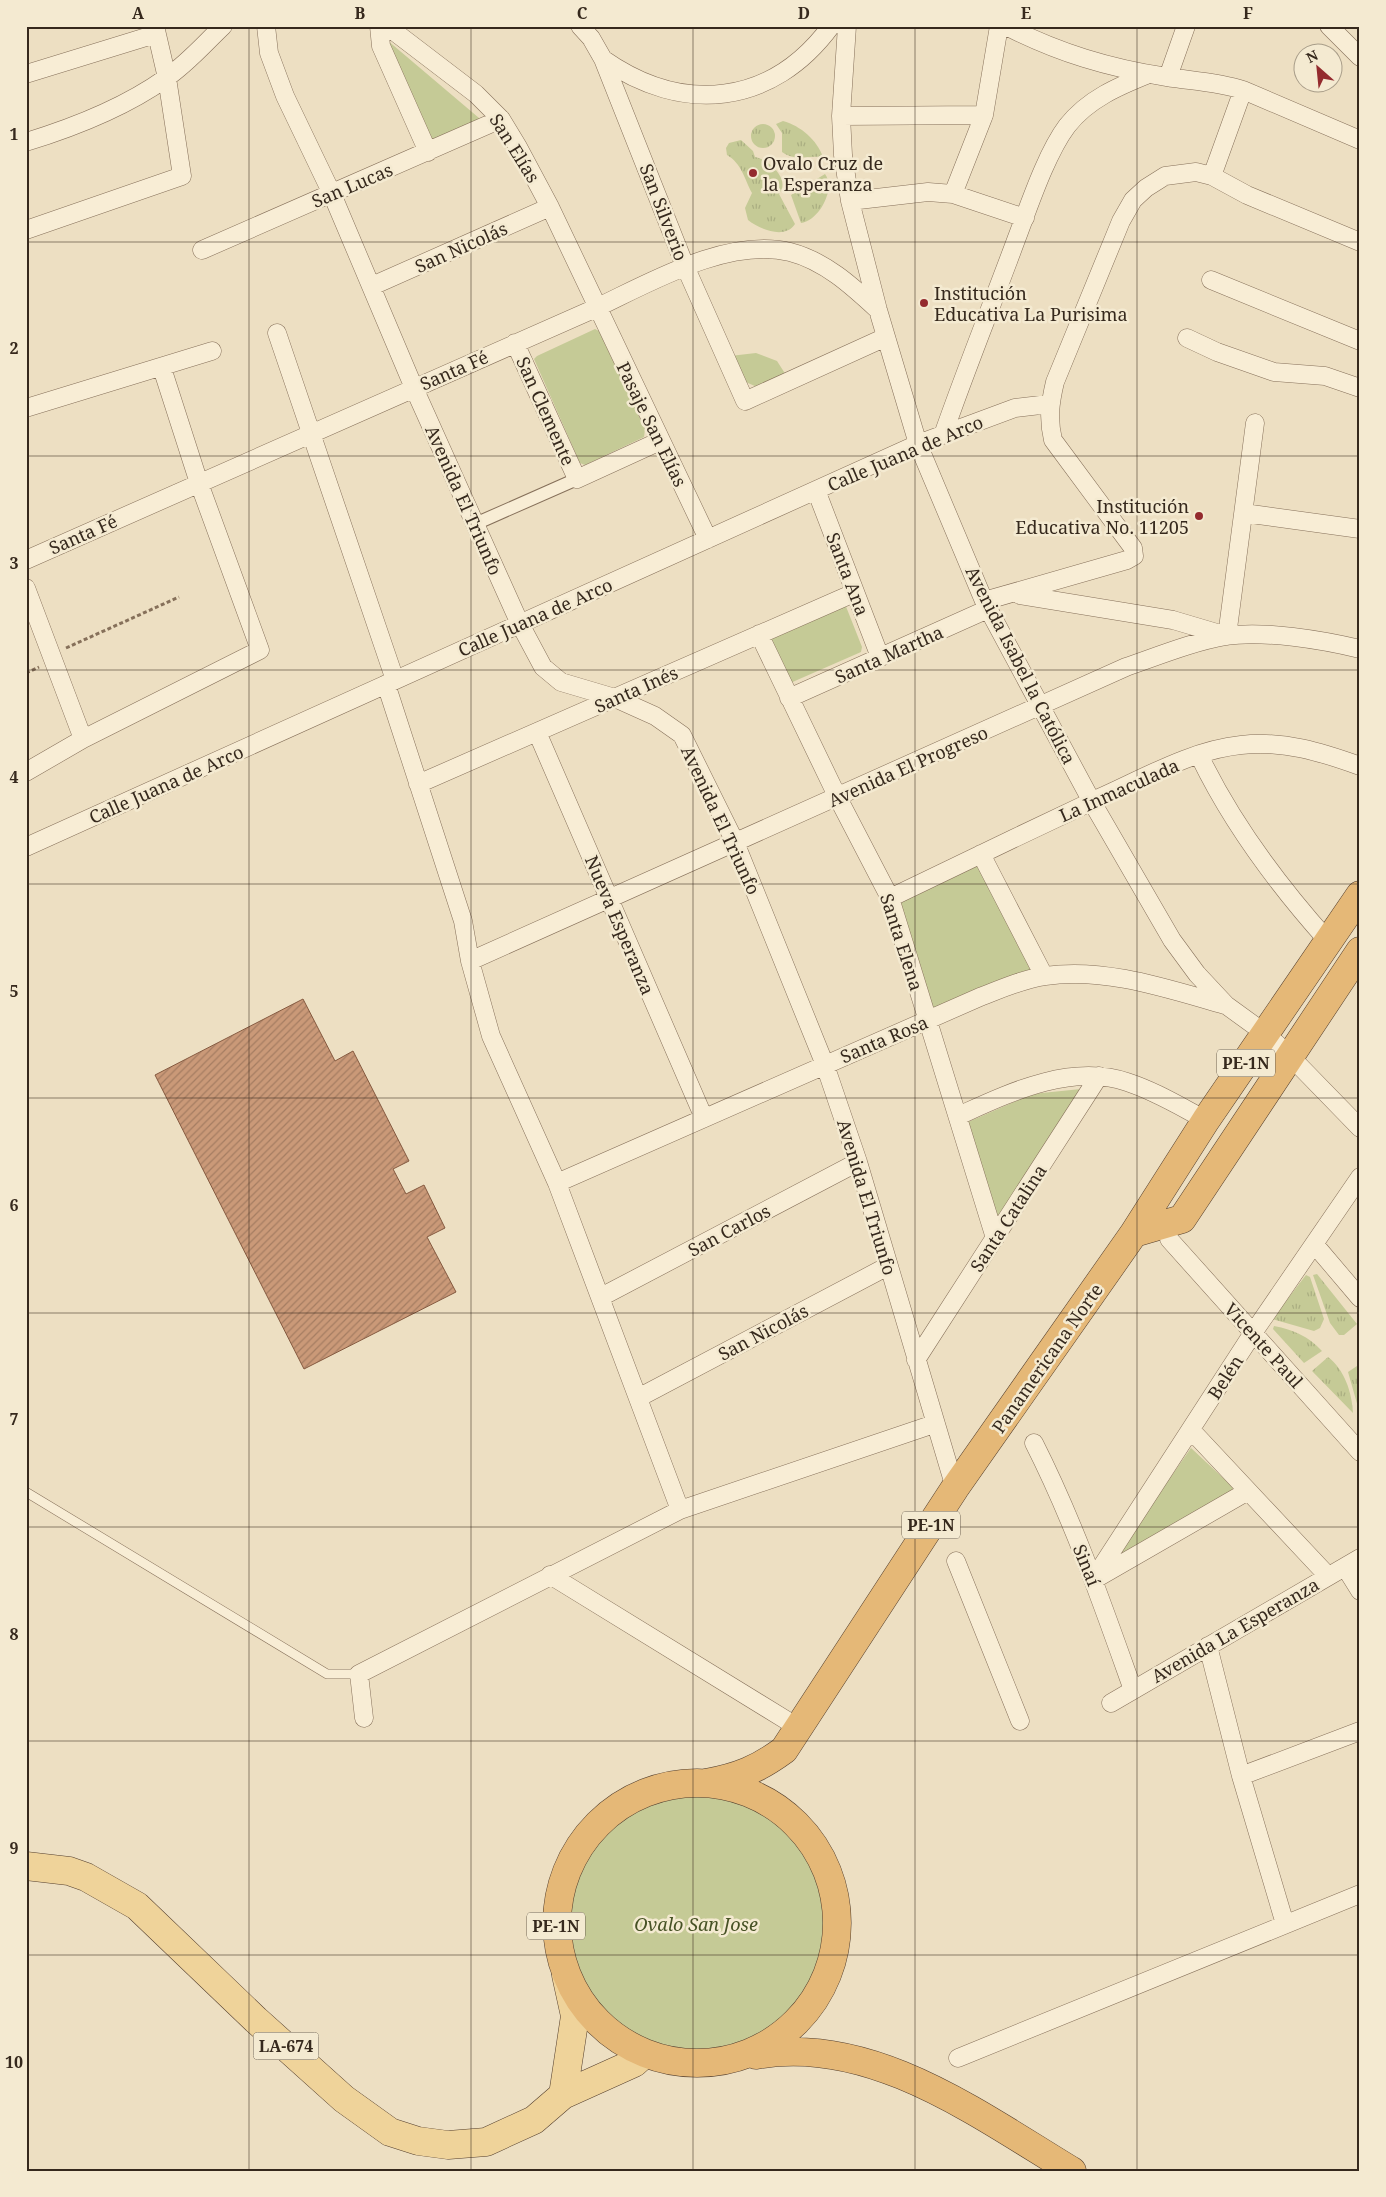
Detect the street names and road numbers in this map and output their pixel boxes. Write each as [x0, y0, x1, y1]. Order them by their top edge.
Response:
street label: San Elías [484, 109, 546, 187]
street label: San Lucas [308, 157, 396, 213]
street label: San Silverio [635, 160, 693, 264]
street label: San Nicolás [411, 216, 511, 278]
street label: Santa Fé [416, 344, 492, 396]
street label: San Clemente [511, 353, 581, 469]
street label: Pasaje San Elías [611, 358, 693, 490]
street label: Calle Juana de Arco [824, 409, 986, 497]
street label: Avenida El Triunfo [420, 421, 508, 579]
street label: Santa Fé [45, 508, 121, 560]
street label: Santa Ana [821, 529, 875, 619]
street label: Avenida Isabel la Católica [961, 562, 1081, 768]
street label: Calle Juana de Arco [454, 572, 616, 662]
street label: Santa Martha [831, 619, 947, 689]
street label: Santa Inés [591, 660, 681, 718]
street label: Avenida El Progreso [824, 720, 992, 812]
street label: Calle Juana de Arco [85, 739, 247, 829]
street label: Avenida El Triunfo [676, 742, 766, 898]
street label: La Inmaculada [1055, 753, 1183, 827]
street label: Nueva Esperanza [580, 852, 660, 998]
street label: Santa Elena [875, 890, 929, 994]
street label: Santa Rosa [836, 1010, 932, 1068]
road number: PE-1N [1217, 1050, 1275, 1076]
street label: Avenida El Triunfo [832, 1116, 902, 1278]
street label: Santa Catalina [964, 1160, 1052, 1276]
street label: San Carlos [684, 1198, 774, 1262]
street label: Panamericana Norte [986, 1278, 1108, 1438]
street label: Vicente Paul [1219, 1297, 1309, 1393]
street label: San Nicolás [714, 1298, 812, 1366]
street label: Belén [1202, 1350, 1248, 1404]
road number: PE-1N [902, 1512, 960, 1538]
street label: Sinaí [1068, 1541, 1106, 1590]
street label: Avenida La Esperanza [1147, 1572, 1323, 1688]
road number: PE-1N [527, 1912, 585, 1940]
road number: LA-674 [254, 2032, 318, 2060]

